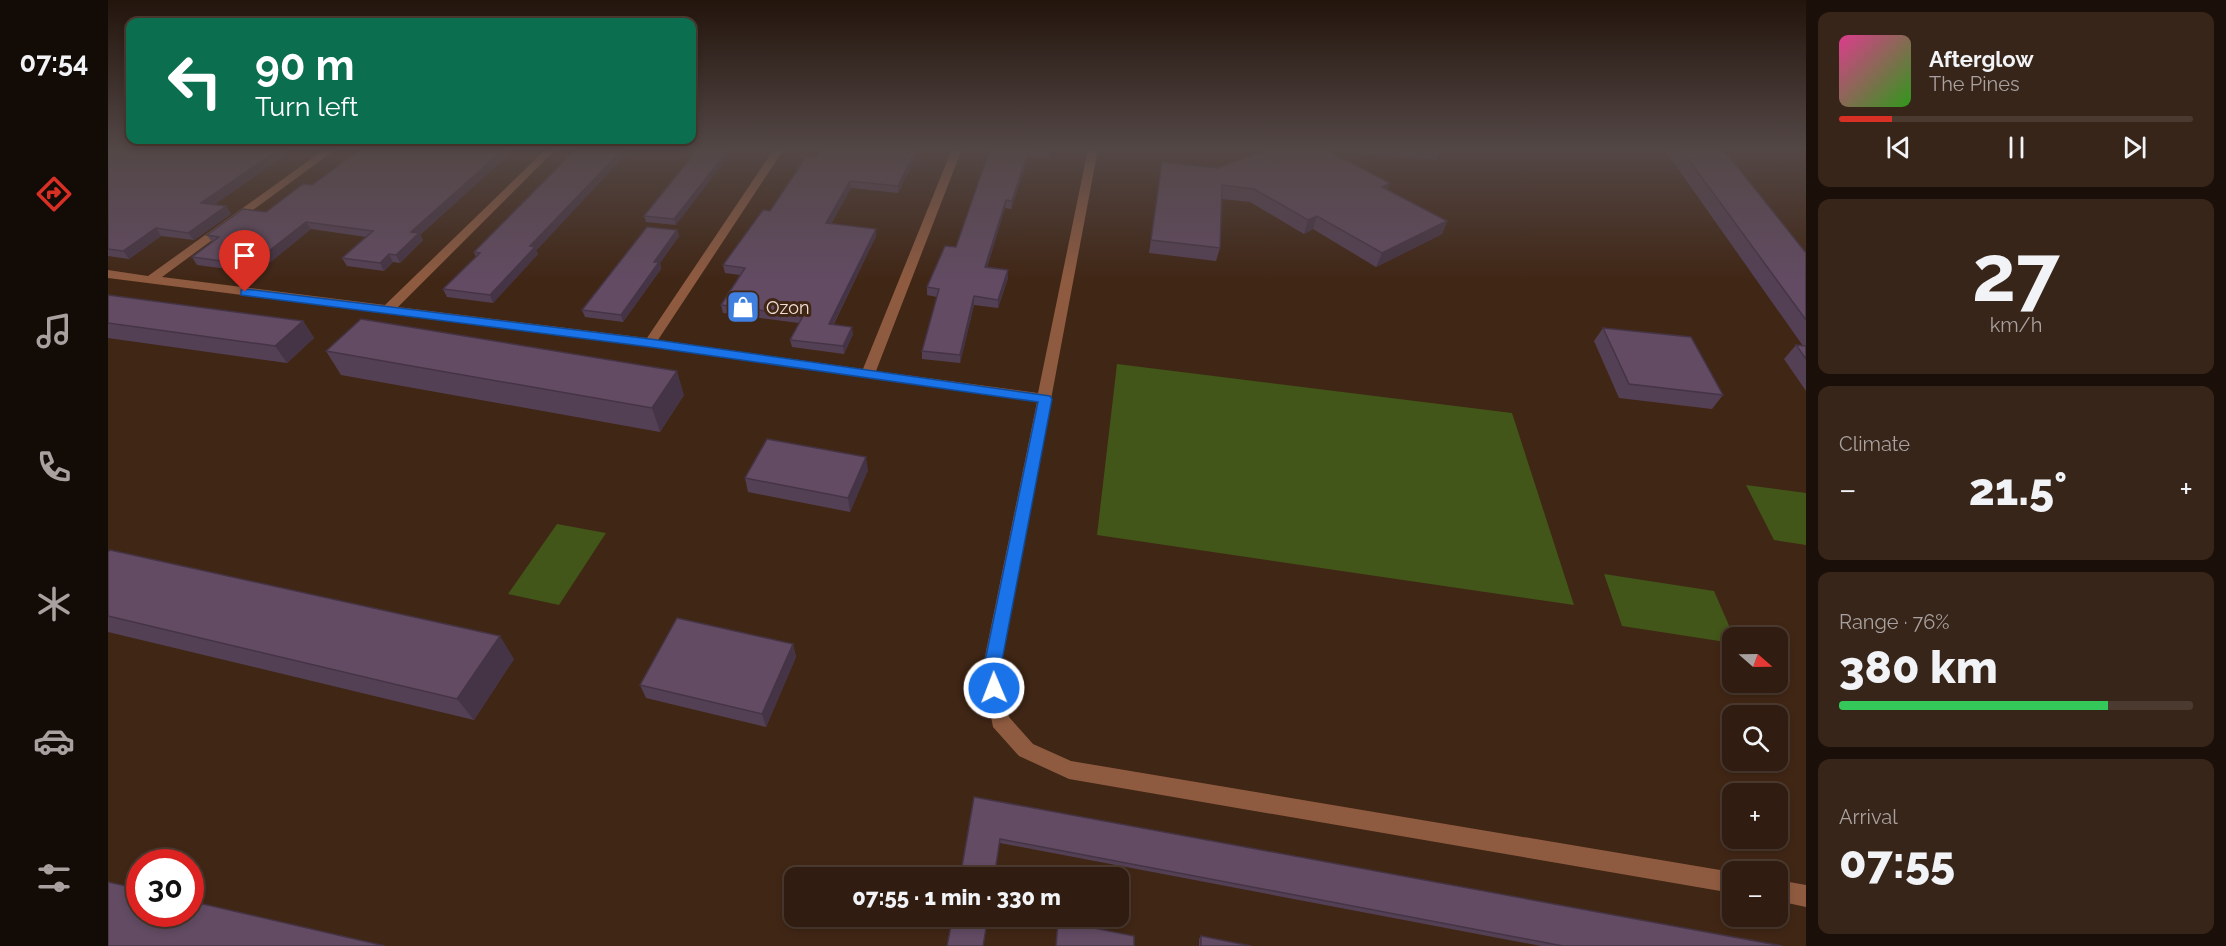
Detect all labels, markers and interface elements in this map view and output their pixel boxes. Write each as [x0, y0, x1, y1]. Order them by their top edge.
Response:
text: 90 m [255, 41, 355, 90]
icon: left [156, 42, 234, 120]
text: Afterglow [1929, 46, 2034, 72]
text: 07:54 [20, 47, 88, 78]
text: The Pines [1929, 72, 2020, 96]
text: Turn left [255, 91, 358, 122]
icon: previous [1882, 131, 1915, 164]
icon: pause [2000, 131, 2033, 164]
icon: next [2118, 131, 2151, 164]
icon: directions [33, 173, 75, 215]
text: 27 [1972, 228, 2060, 319]
pin [219, 230, 270, 292]
icon: arrive [228, 239, 261, 272]
shop icon: Ozon [725, 289, 761, 325]
place label: Ozon [766, 297, 809, 318]
icon: music [33, 310, 75, 352]
text: km/h [1990, 313, 2042, 337]
text: Climate [1839, 432, 1910, 456]
icon: phone [33, 446, 75, 488]
text: 21.5° [1969, 463, 2067, 516]
text: − [1839, 470, 1857, 509]
text: + [2179, 470, 2193, 509]
icon: climate [33, 583, 75, 625]
text: Range · 76% [1839, 610, 1950, 634]
north arrow [1722, 627, 1788, 693]
map controls [1722, 627, 1788, 927]
text: 380 km [1839, 641, 1998, 694]
position arrow [962, 656, 1026, 720]
button: search [1722, 705, 1788, 771]
icon: car [33, 720, 75, 762]
button: + [1722, 783, 1788, 849]
text: Arrival [1839, 805, 1898, 829]
text: 07:55 [1839, 836, 1955, 889]
speed limit sign: 30 [126, 849, 204, 927]
icon: filters [33, 857, 75, 899]
button: − [1722, 861, 1788, 927]
text: 07:55 · 1 min · 330 m [852, 884, 1061, 910]

